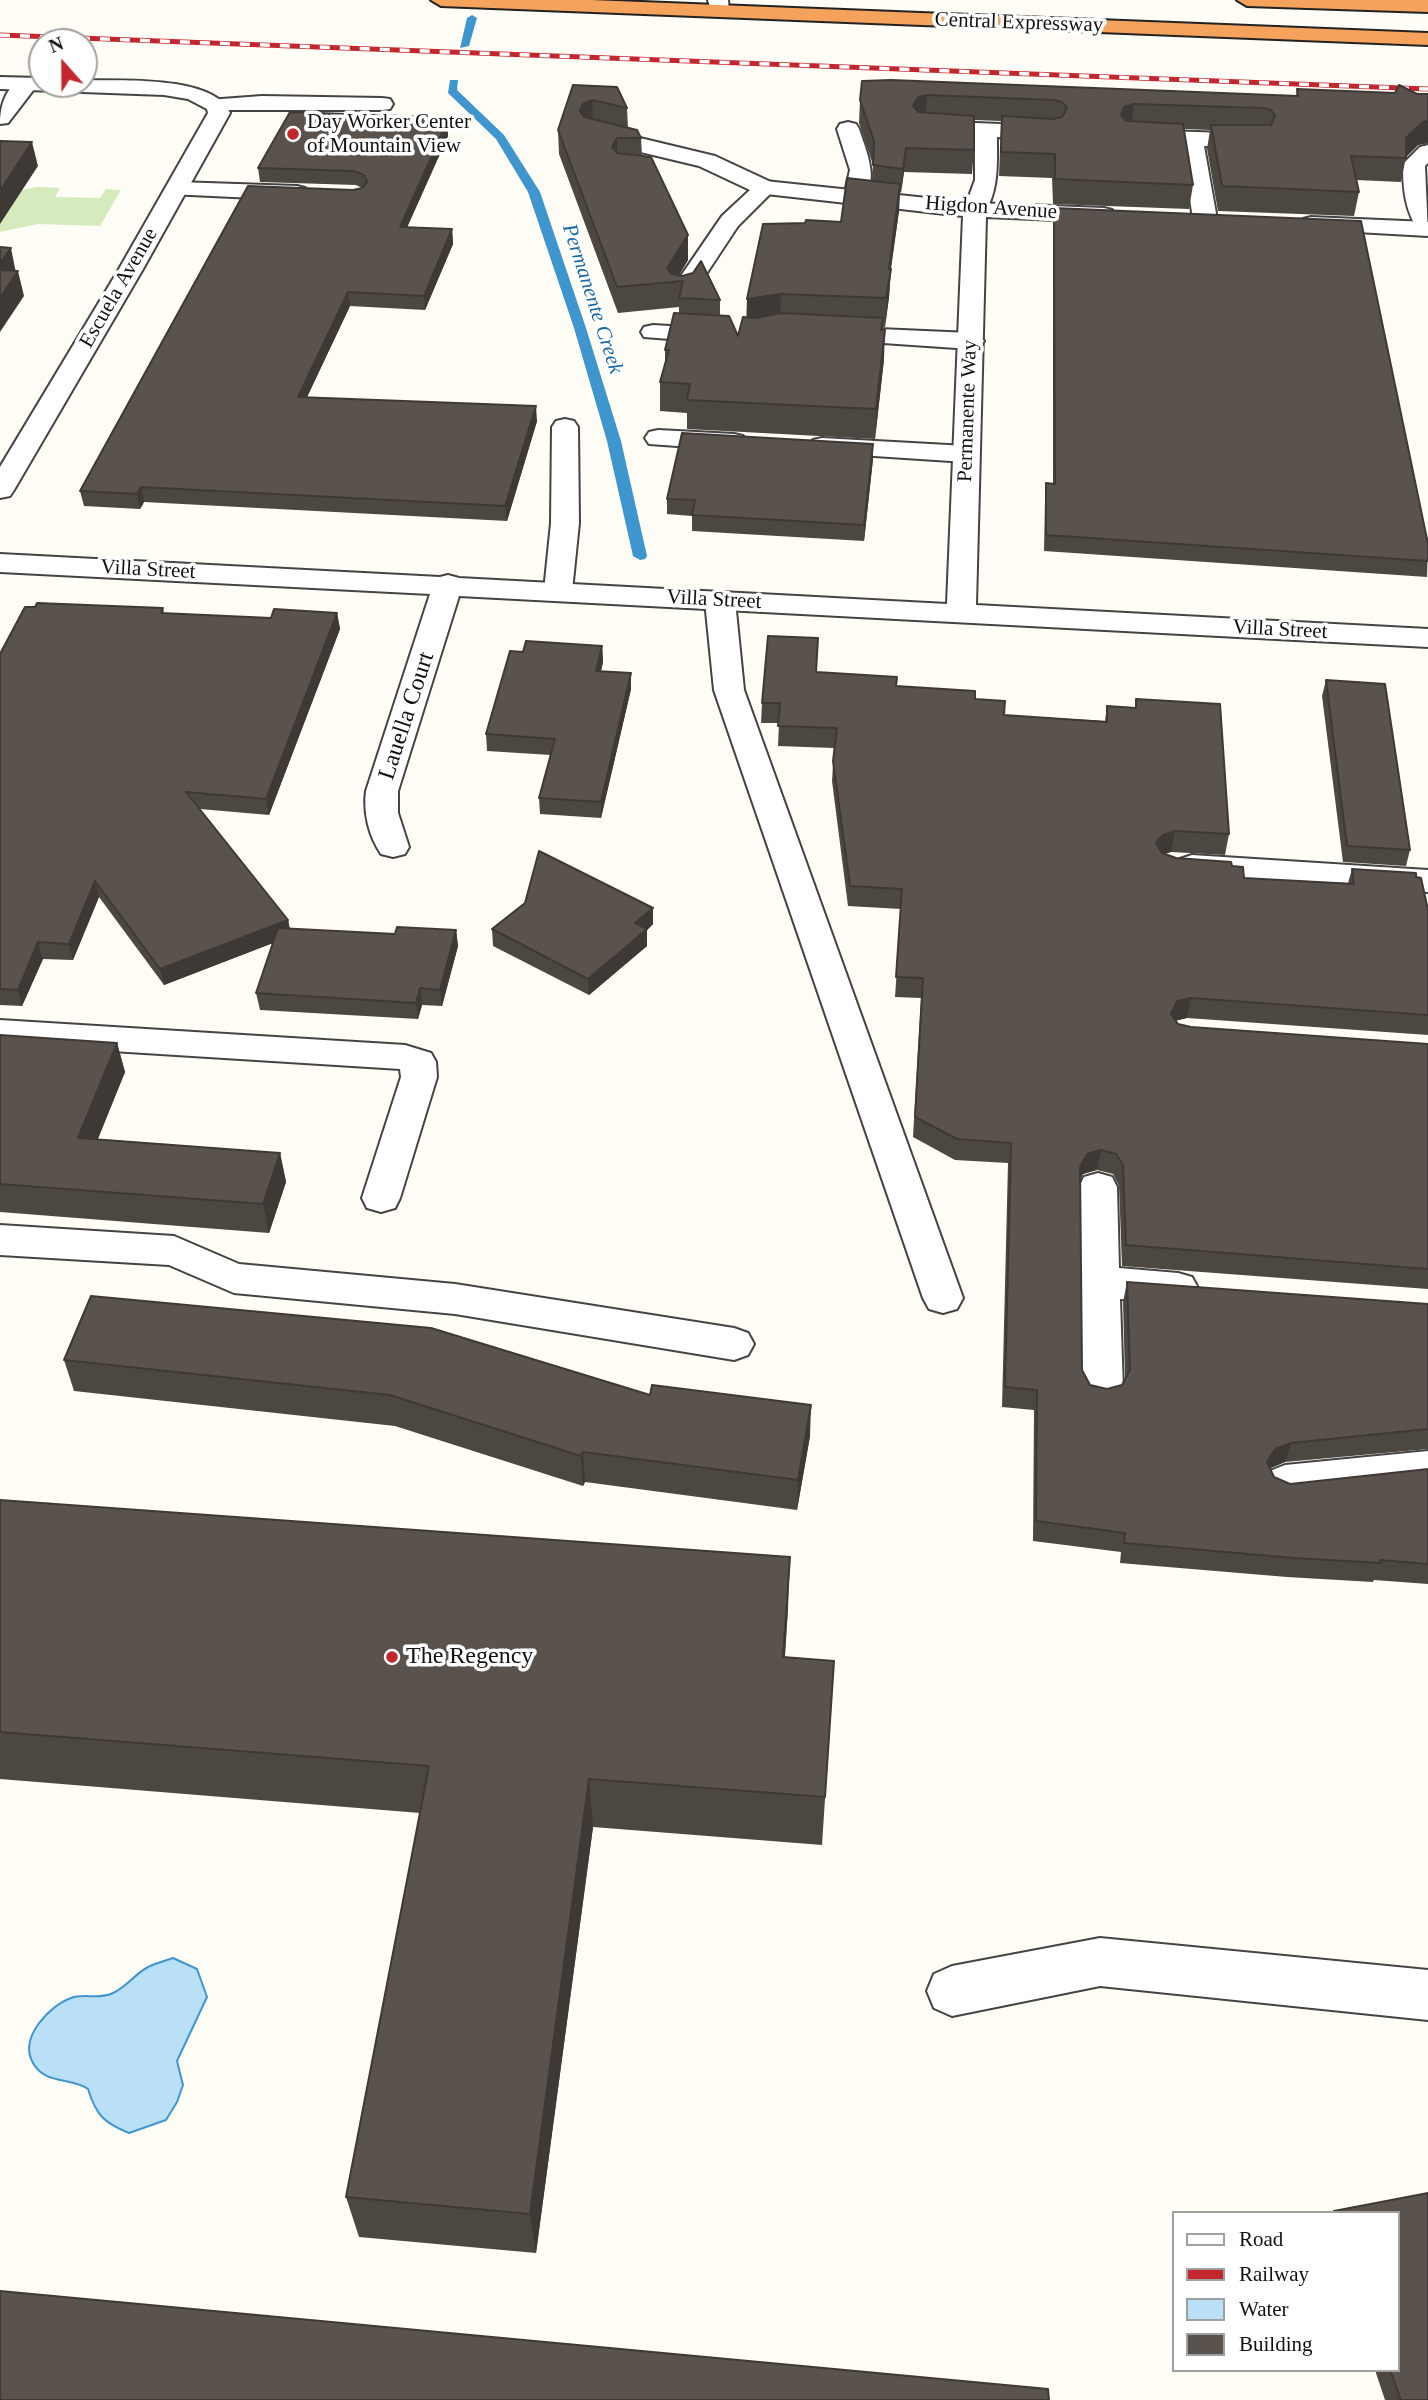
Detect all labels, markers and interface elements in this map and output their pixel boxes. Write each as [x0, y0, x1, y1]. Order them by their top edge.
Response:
street label: Central Expressway [934, 7, 1104, 39]
north arrow [28, 28, 98, 98]
text: N [46, 33, 66, 57]
place label: Day Worker Center of Mountain View [307, 109, 471, 159]
marker: Day Worker Center of Mountain View [285, 126, 301, 142]
street label: Higdon Avenue [924, 191, 1058, 225]
water label: Permanente Creek [556, 221, 628, 377]
street label: Escuela Avenue [75, 224, 163, 352]
street label: Permanente Way [953, 339, 983, 483]
street label: Villa Street [100, 555, 196, 585]
street label: Villa Street [666, 585, 762, 615]
street label: Villa Street [1232, 615, 1328, 645]
street label: Lauella Court [373, 648, 441, 784]
place label: The Regency [406, 1643, 533, 1671]
marker: The Regency [384, 1649, 400, 1665]
legend [1172, 2211, 1400, 2372]
text: Road [1239, 2227, 1283, 2251]
text: Railway [1239, 2262, 1309, 2286]
text: Water [1239, 2297, 1289, 2321]
text: Building [1239, 2332, 1313, 2356]

